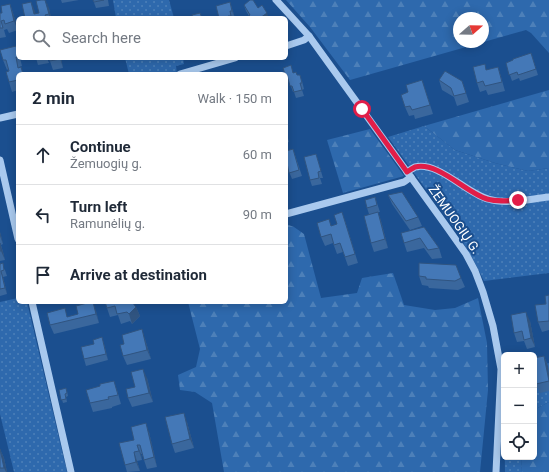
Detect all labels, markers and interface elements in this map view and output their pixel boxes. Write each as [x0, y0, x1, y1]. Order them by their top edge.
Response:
north arrow [453, 12, 489, 48]
search box [16, 16, 288, 60]
icon: search [30, 27, 52, 49]
text: Search here [62, 29, 141, 47]
text: 2 min [32, 88, 75, 108]
text: Walk · 150 m [197, 91, 272, 106]
route start [353, 100, 371, 118]
text: Continue [70, 138, 131, 156]
icon: ahead [32, 144, 54, 166]
text: 60 m [243, 147, 272, 162]
text: Žemuogių g. [70, 156, 142, 171]
street label: ŽEMUOGIŲ G. [425, 182, 484, 256]
route end [509, 191, 527, 209]
text: Turn left [70, 198, 127, 216]
icon: left [32, 204, 54, 226]
text: 90 m [243, 207, 272, 222]
text: Ramunėlių g. [70, 216, 145, 231]
icon: arrive [32, 264, 54, 286]
text: Arrive at destination [70, 266, 207, 284]
map controls [501, 352, 537, 460]
button: + [501, 352, 537, 388]
button: − [501, 388, 537, 424]
button: locate [501, 424, 537, 460]

